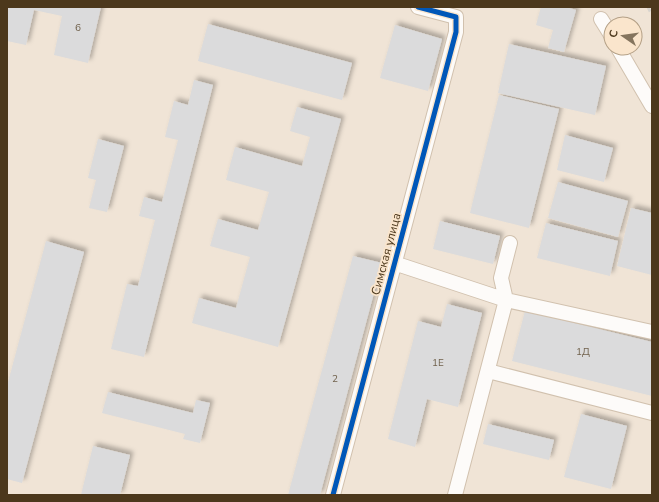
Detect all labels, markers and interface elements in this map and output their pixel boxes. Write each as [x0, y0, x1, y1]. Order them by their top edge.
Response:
north arrow [603, 16, 643, 56]
house number: 6 [75, 21, 81, 35]
text: С [606, 28, 622, 39]
street label: Симская улица [367, 211, 405, 297]
house number: 1Д [576, 345, 590, 359]
house number: 1Е [432, 356, 444, 370]
house number: 2 [332, 372, 338, 386]

